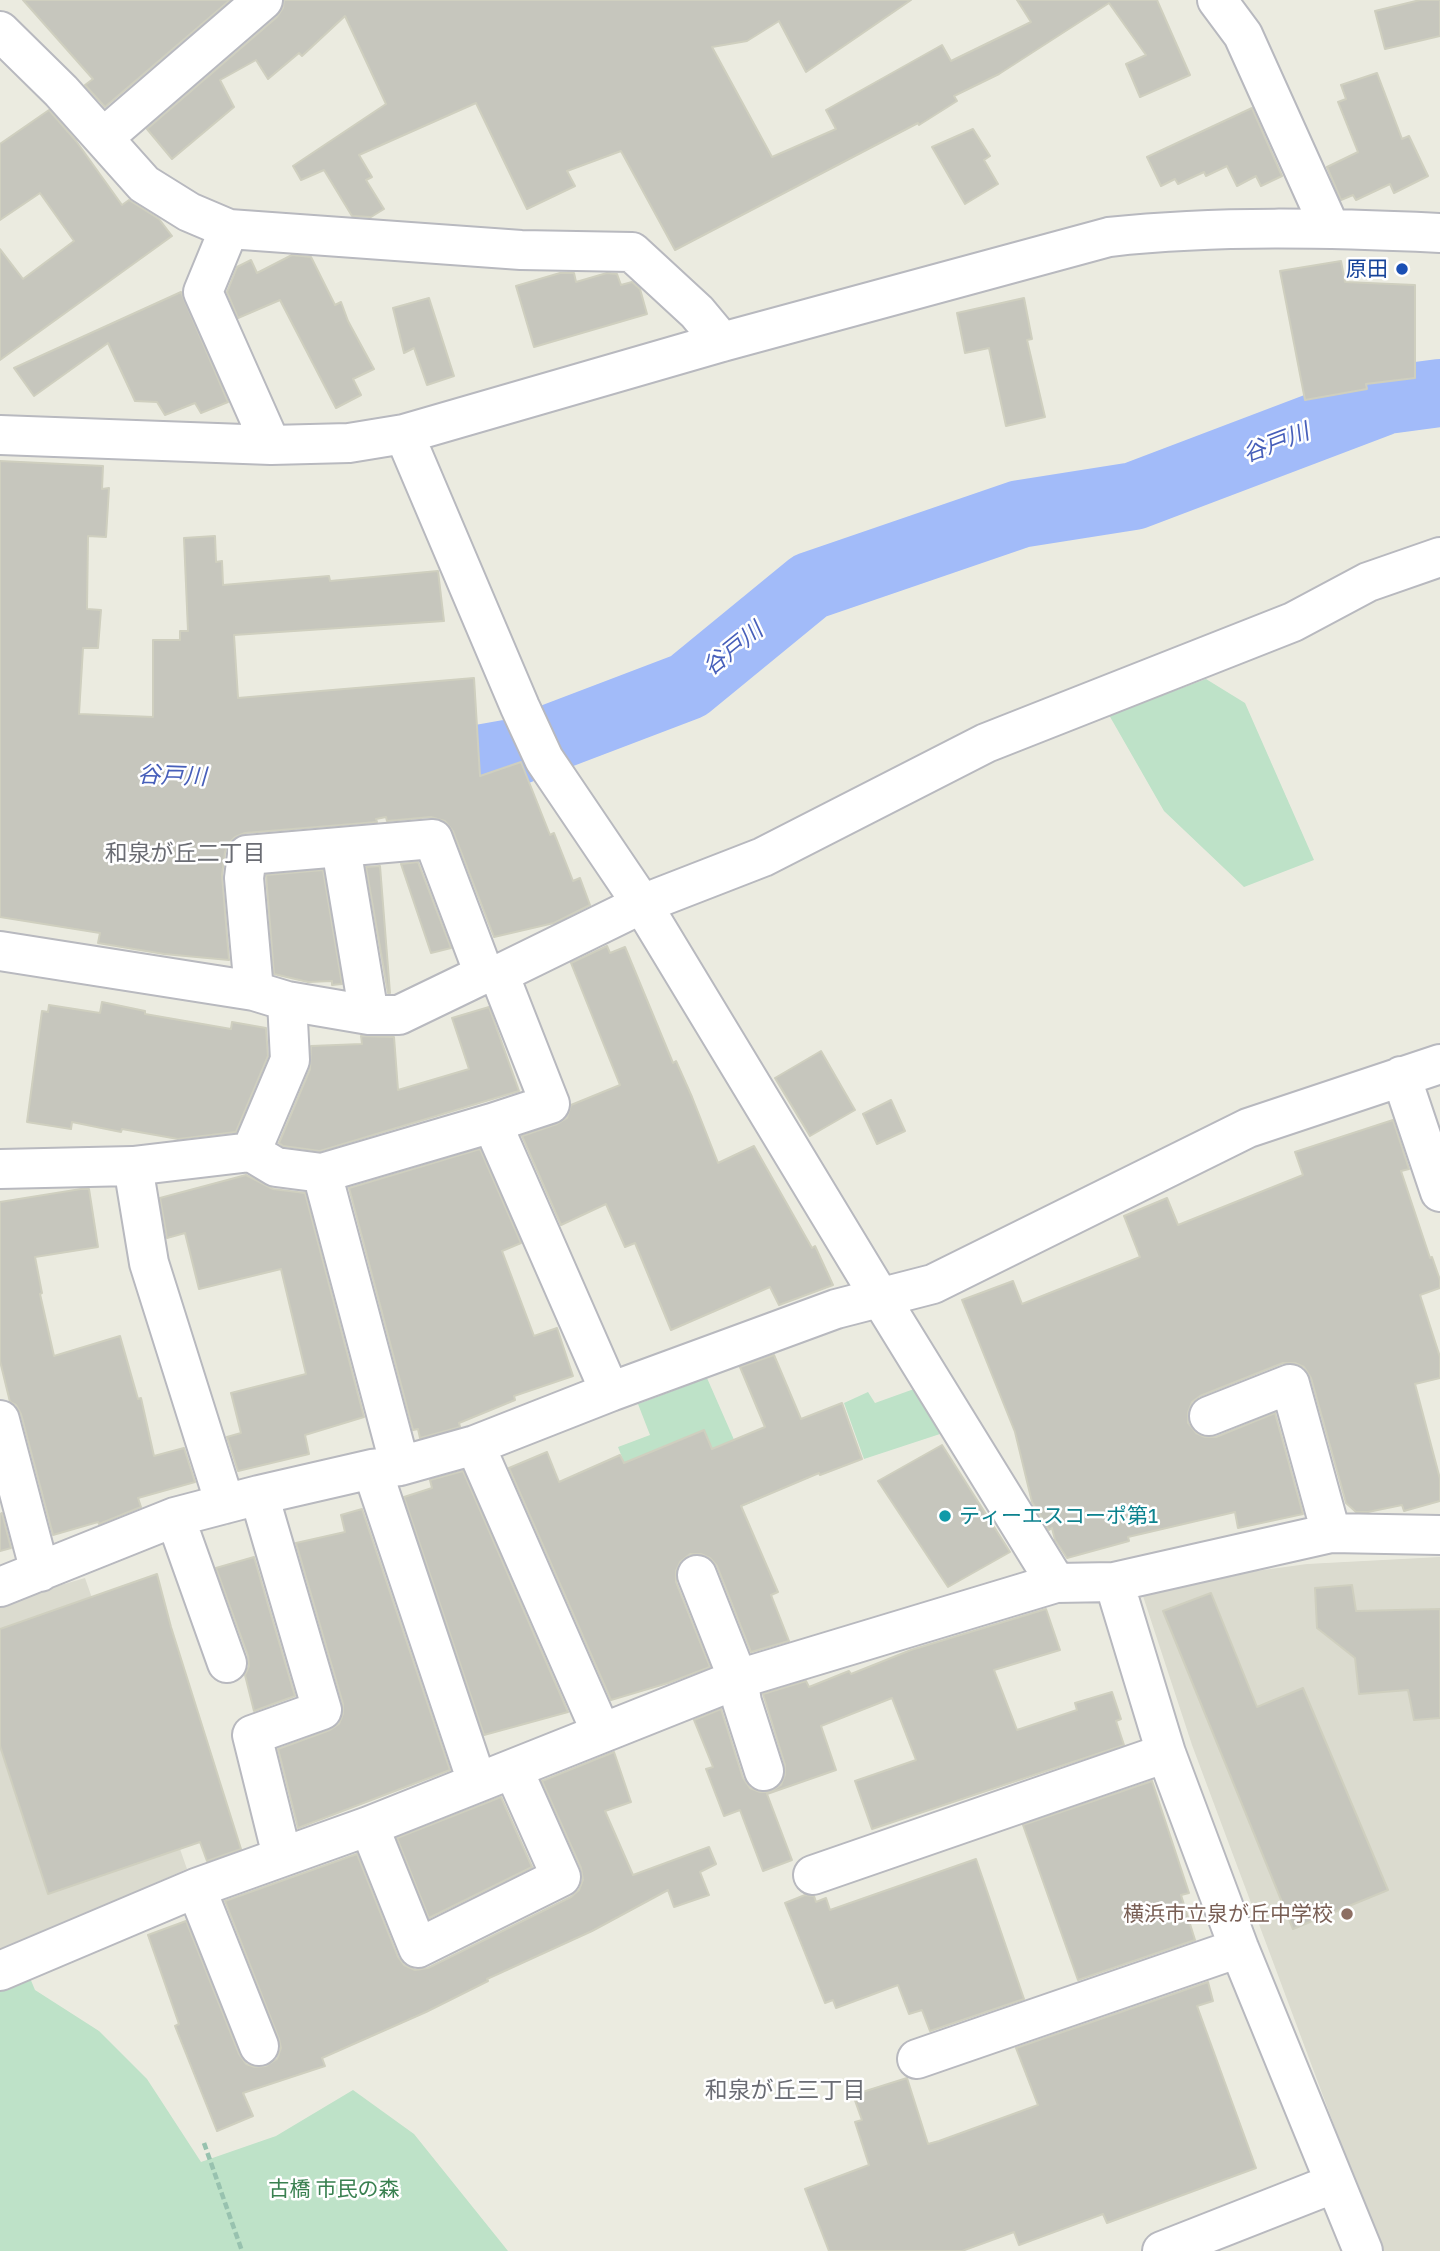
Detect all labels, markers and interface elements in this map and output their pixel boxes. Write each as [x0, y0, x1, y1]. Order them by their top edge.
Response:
place label: 原田 [1346, 256, 1388, 282]
marker: 原田 [1394, 261, 1410, 277]
water label: 谷戸川 [1239, 418, 1313, 468]
water label: 谷戸川 [698, 617, 768, 681]
water label: 谷戸川 [137, 761, 207, 791]
district label: 和泉が丘二丁目 [105, 840, 265, 868]
place label: ティーエスコーポ第1 [959, 1503, 1158, 1529]
marker: ティーエスコーポ第1 [937, 1508, 953, 1524]
place label: 横浜市立泉が丘中学校 [1123, 1901, 1333, 1927]
marker: 横浜市立泉が丘中学校 [1339, 1906, 1355, 1922]
district label: 和泉が丘三丁目 [705, 2077, 865, 2105]
park label: 古橋 市民の森 [268, 2176, 400, 2202]

